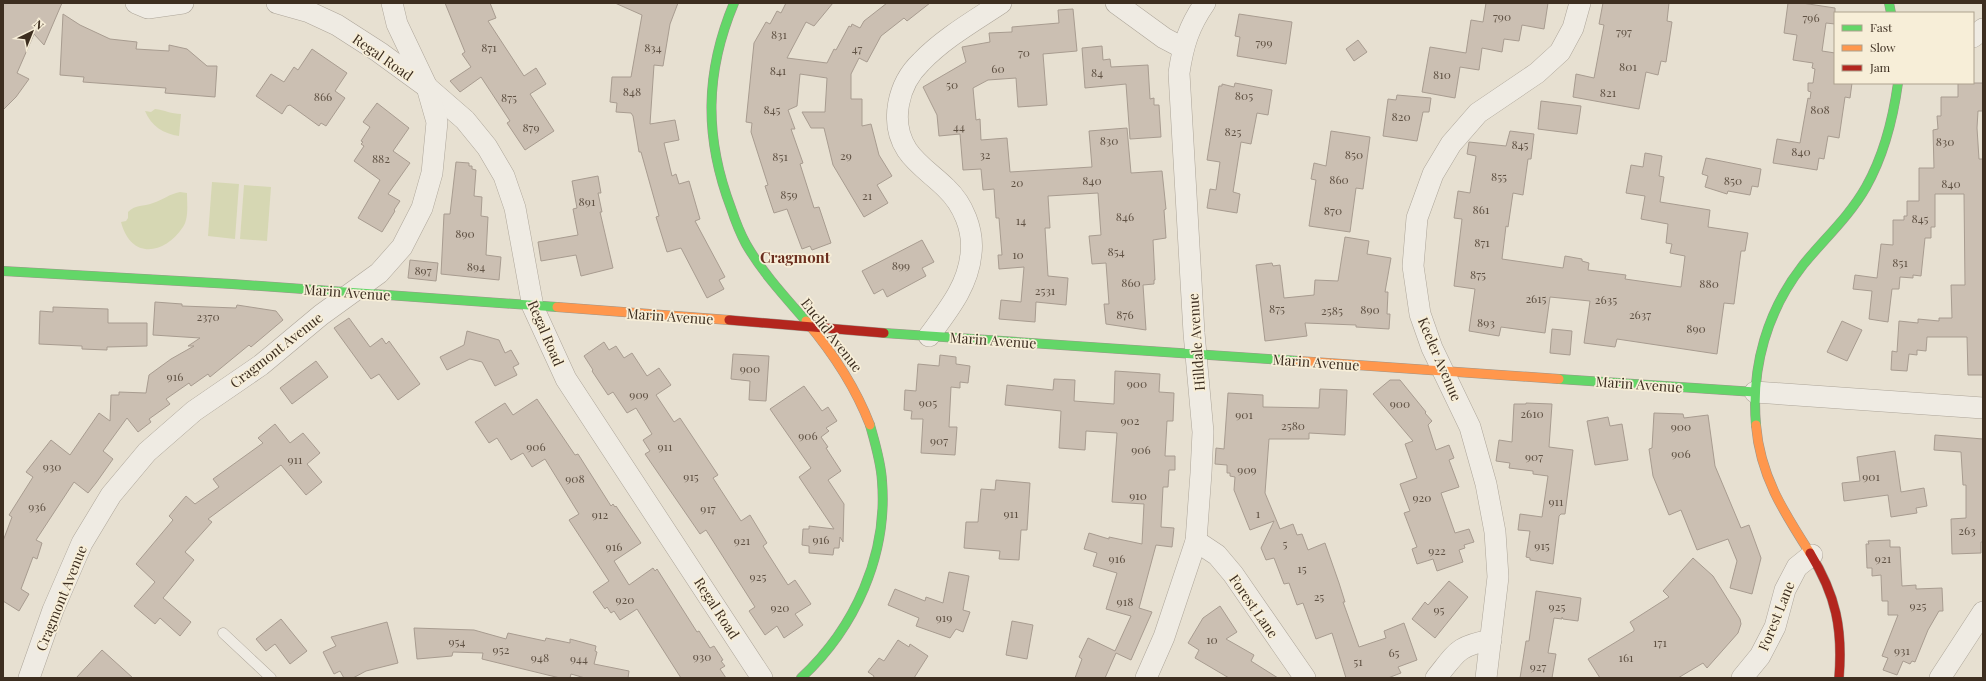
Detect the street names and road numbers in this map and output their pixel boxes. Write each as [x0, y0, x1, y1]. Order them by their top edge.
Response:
street label: Regal Road [349, 29, 417, 85]
street label: Marin Avenue [303, 279, 391, 305]
street label: Hilldale Avenue [1183, 293, 1209, 391]
street label: Euclid Avenue [797, 294, 867, 376]
street label: Regal Road [524, 297, 568, 369]
street label: Marin Avenue [626, 303, 714, 329]
street label: Cragmont Avenue [226, 308, 326, 392]
street label: Keeler Avenue [1414, 314, 1466, 404]
street label: Marin Avenue [949, 327, 1037, 353]
street label: Marin Avenue [1272, 349, 1360, 375]
street label: Marin Avenue [1595, 371, 1683, 397]
street label: Cragmont Avenue [31, 542, 91, 654]
street label: Forest Lane [1225, 570, 1283, 642]
street label: Regal Road [690, 574, 744, 642]
street label: Forest Lane [1753, 578, 1799, 654]

